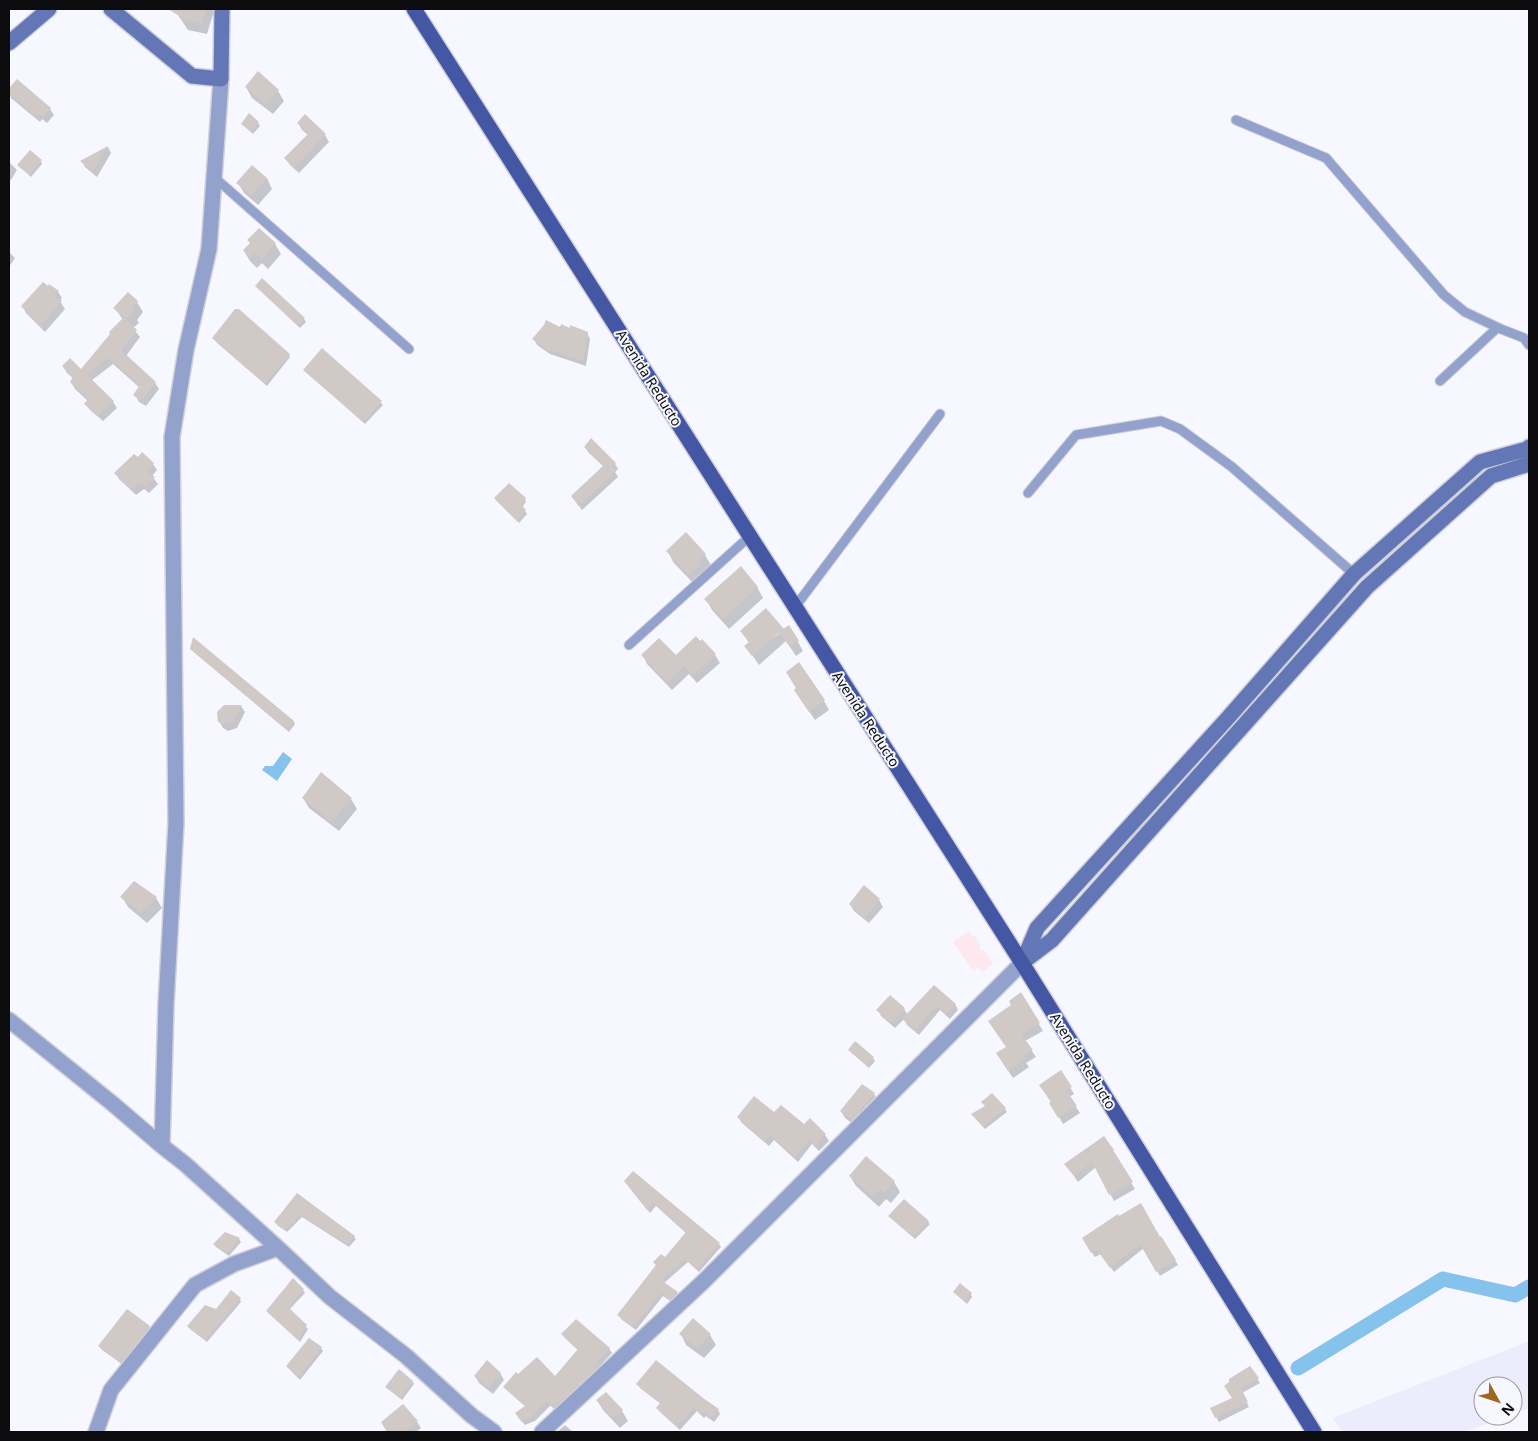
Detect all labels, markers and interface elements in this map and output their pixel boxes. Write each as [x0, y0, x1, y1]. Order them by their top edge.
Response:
street label: Avenida Reducto [612, 326, 687, 430]
street label: Avenida Reducto [828, 667, 904, 770]
street label: Avenida Reducto [1046, 1009, 1121, 1113]
north arrow [1473, 1376, 1523, 1426]
text: N [1497, 1399, 1519, 1420]

